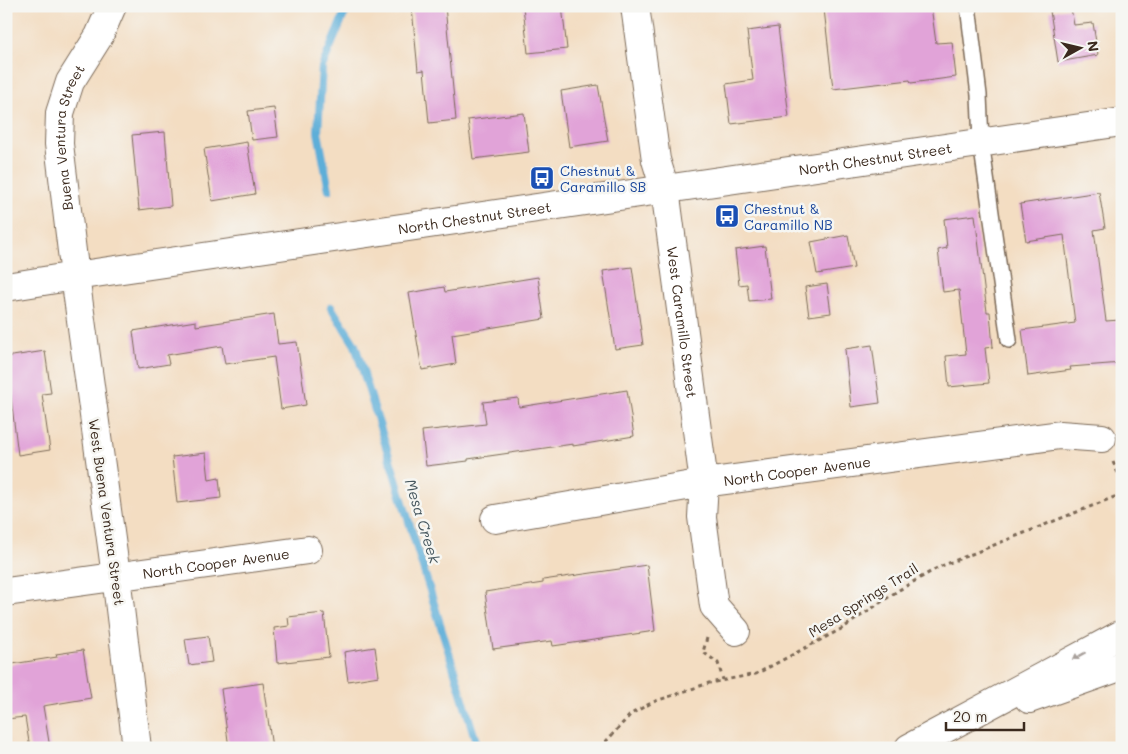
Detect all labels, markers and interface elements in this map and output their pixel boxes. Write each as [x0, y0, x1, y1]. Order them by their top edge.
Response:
north arrow [1056, 22, 1106, 72]
text: N [1083, 40, 1104, 53]
street label: Buena Ventura Street [49, 60, 89, 212]
street label: North Chestnut Street [798, 138, 953, 179]
place label: Chestnut & Caramillo SB [560, 161, 646, 196]
bus stop icon: Chestnut & Caramillo SB [529, 165, 555, 191]
street label: North Chestnut Street [397, 197, 552, 238]
place label: Chestnut & Caramillo NB [744, 199, 833, 234]
bus stop icon: Chestnut & Caramillo NB [714, 203, 740, 229]
street label: West Caramillo Street [663, 245, 702, 399]
street label: West Buena Ventura Street [84, 417, 130, 607]
street label: North Cooper Avenue [722, 451, 872, 490]
water label: Mesa Creek [401, 476, 446, 567]
street label: North Cooper Avenue [141, 543, 291, 582]
street label: Mesa Springs Trail [804, 559, 922, 641]
one-way arrow [1071, 652, 1086, 660]
scale bar [946, 699, 1023, 731]
text: 20 m [953, 706, 987, 726]

